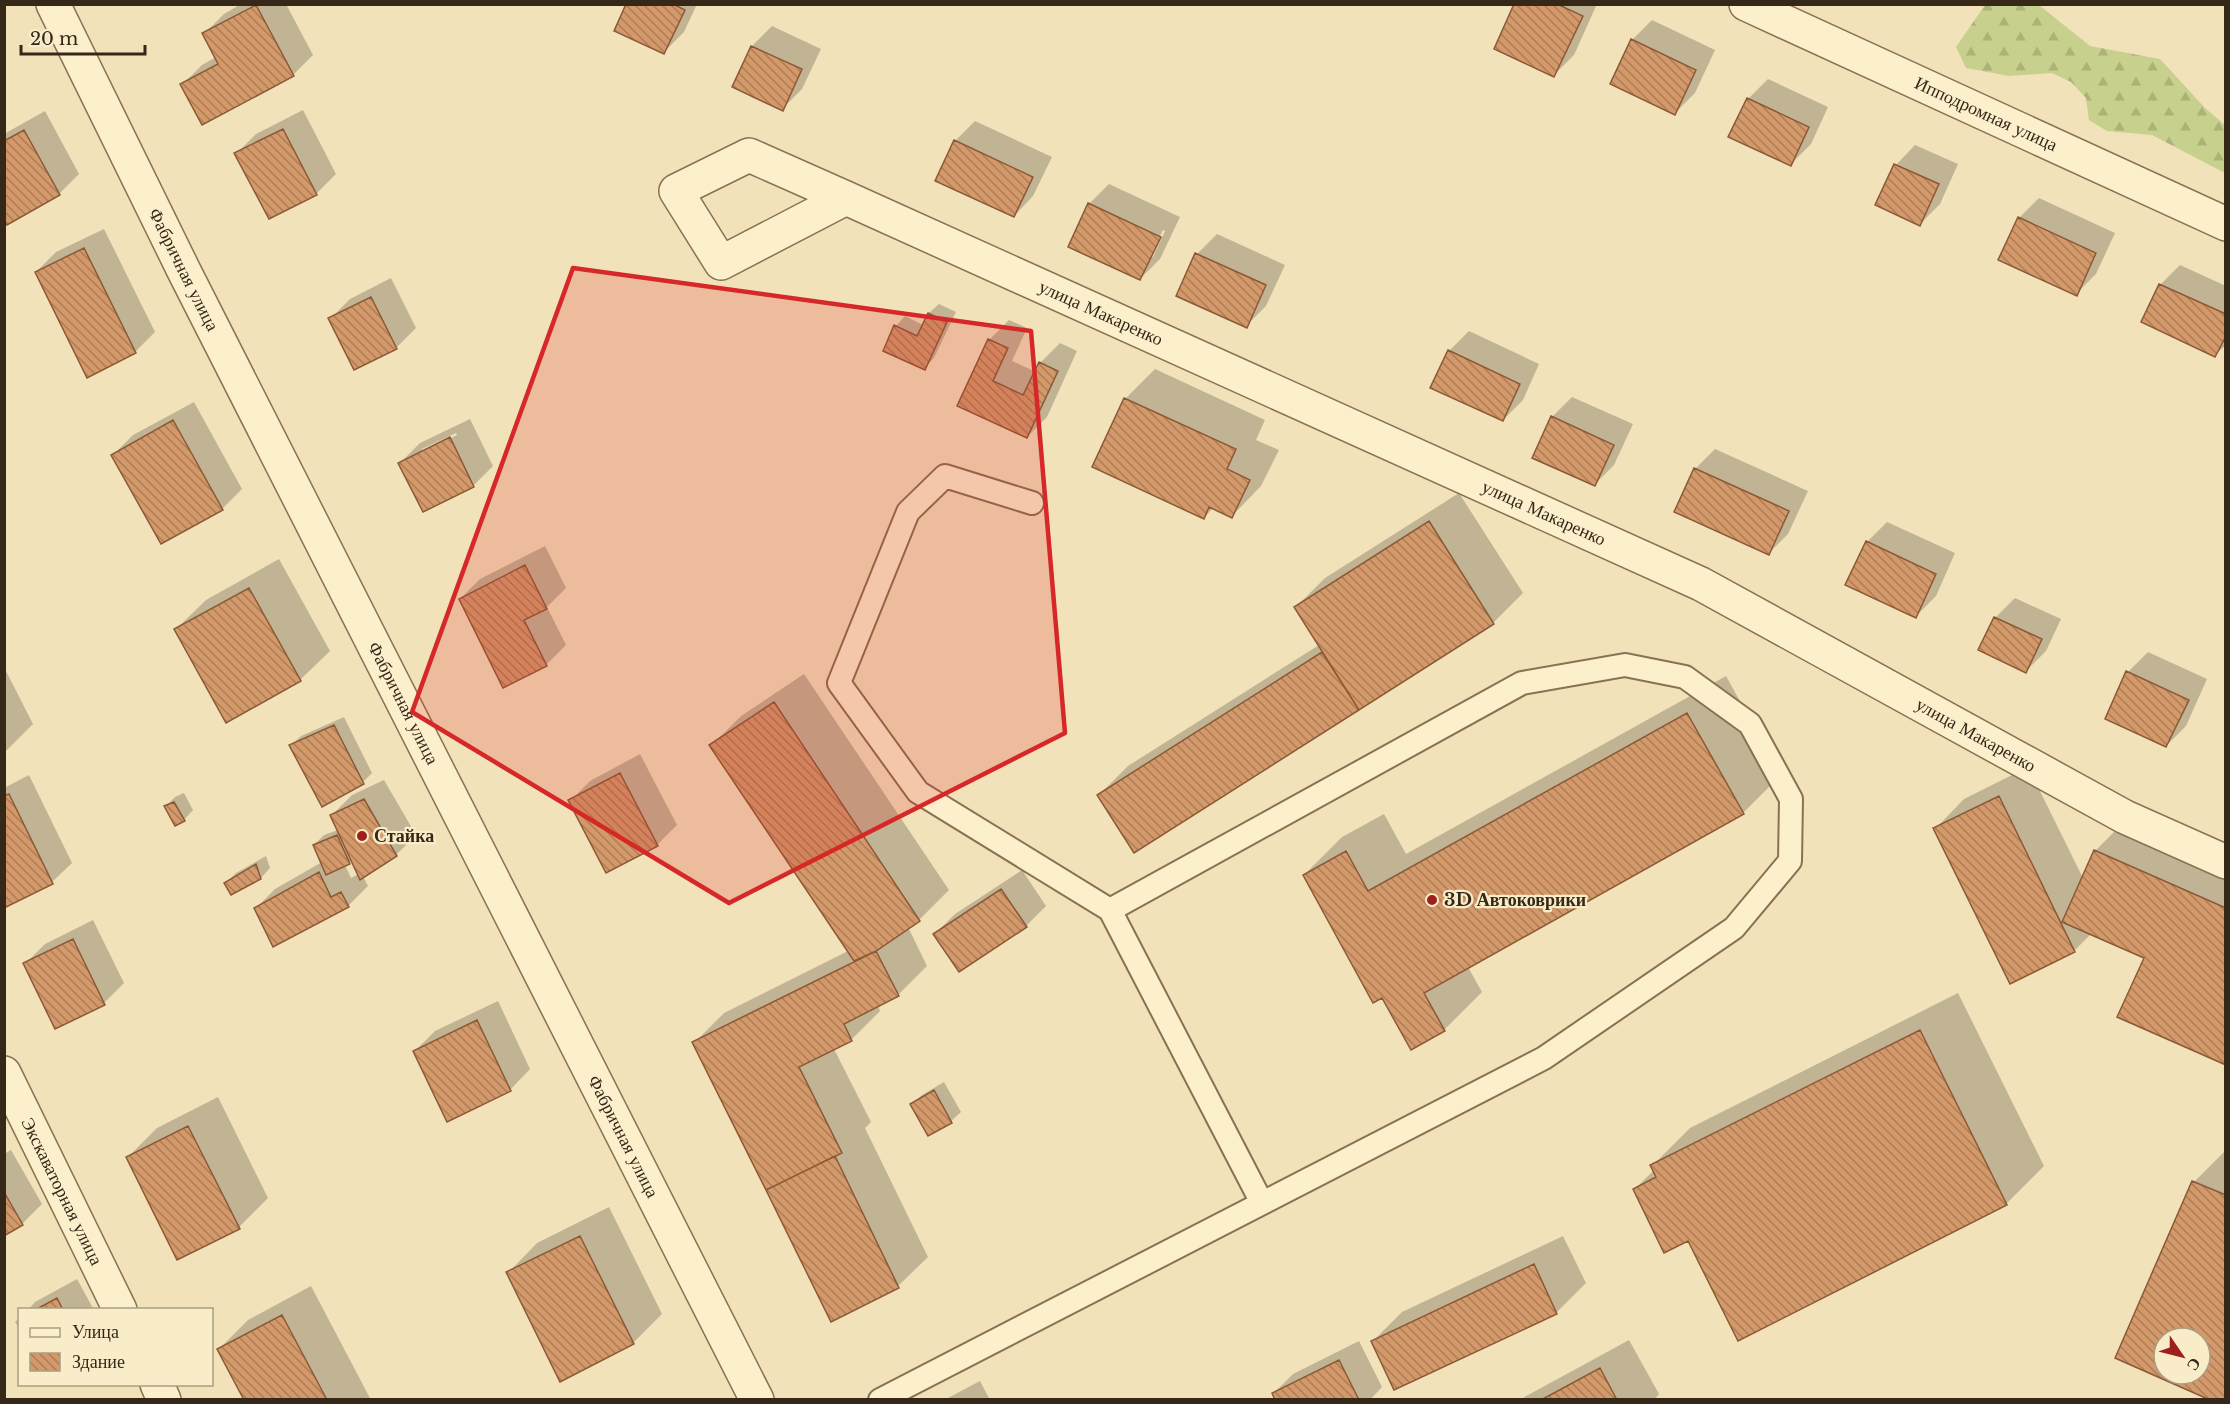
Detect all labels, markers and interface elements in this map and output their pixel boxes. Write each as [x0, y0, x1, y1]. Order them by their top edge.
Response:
scale bar [21, 18, 146, 56]
text: 20 m [30, 28, 78, 50]
street label: Ипподромная улица [1911, 72, 2061, 156]
street label: Фабричная улица [144, 204, 224, 335]
street label: улица Макаренко [1036, 276, 1166, 351]
street label: улица Макаренко [1478, 476, 1609, 551]
street label: Фабричная улица [363, 638, 444, 768]
street label: улица Макаренко [1912, 693, 2040, 777]
place label: Стайка [374, 825, 434, 847]
marker: Стайка [355, 829, 369, 843]
place label: 3D Автоковрики [1444, 889, 1586, 911]
marker: 3D Автоковрики [1425, 893, 1439, 907]
street label: Фабричная улица [583, 1071, 664, 1202]
street label: Экскаваторная улица [17, 1114, 107, 1269]
legend [18, 1308, 213, 1386]
text: Улица [72, 1321, 119, 1343]
north arrow [2152, 1326, 2212, 1386]
text: Здание [72, 1351, 125, 1373]
text: С [2183, 1354, 2206, 1375]

